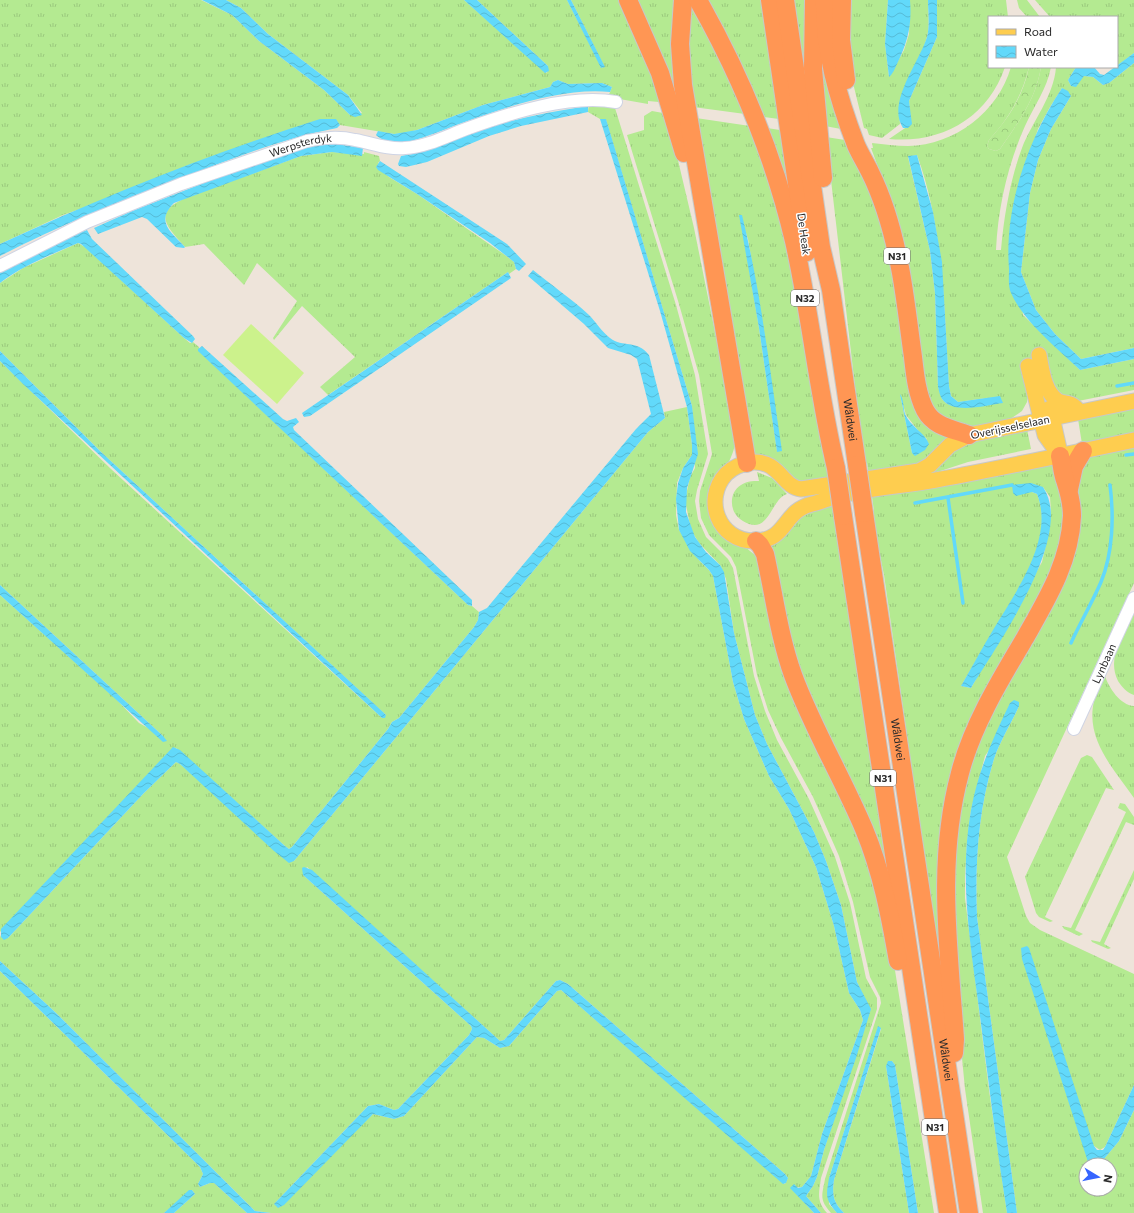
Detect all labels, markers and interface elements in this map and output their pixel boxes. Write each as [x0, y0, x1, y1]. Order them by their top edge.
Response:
legend [988, 16, 1118, 68]
text: Road [1024, 24, 1052, 38]
text: Water [1024, 44, 1058, 58]
street label: Werpsterdyk [268, 131, 332, 159]
street label: De Heak [795, 212, 814, 256]
road number: N31 [884, 248, 910, 264]
road number: N32 [791, 290, 819, 306]
street label: Wâldwei [841, 398, 860, 442]
street label: Overijsselselaan [969, 412, 1051, 441]
street label: Lynbaan [1089, 641, 1118, 685]
street label: Wâldwei [889, 717, 908, 762]
road number: N31 [870, 770, 896, 786]
street label: Wâldwei [937, 1038, 956, 1082]
road number: N31 [922, 1119, 948, 1135]
north arrow [1078, 1157, 1118, 1197]
text: N [1101, 1174, 1115, 1184]

